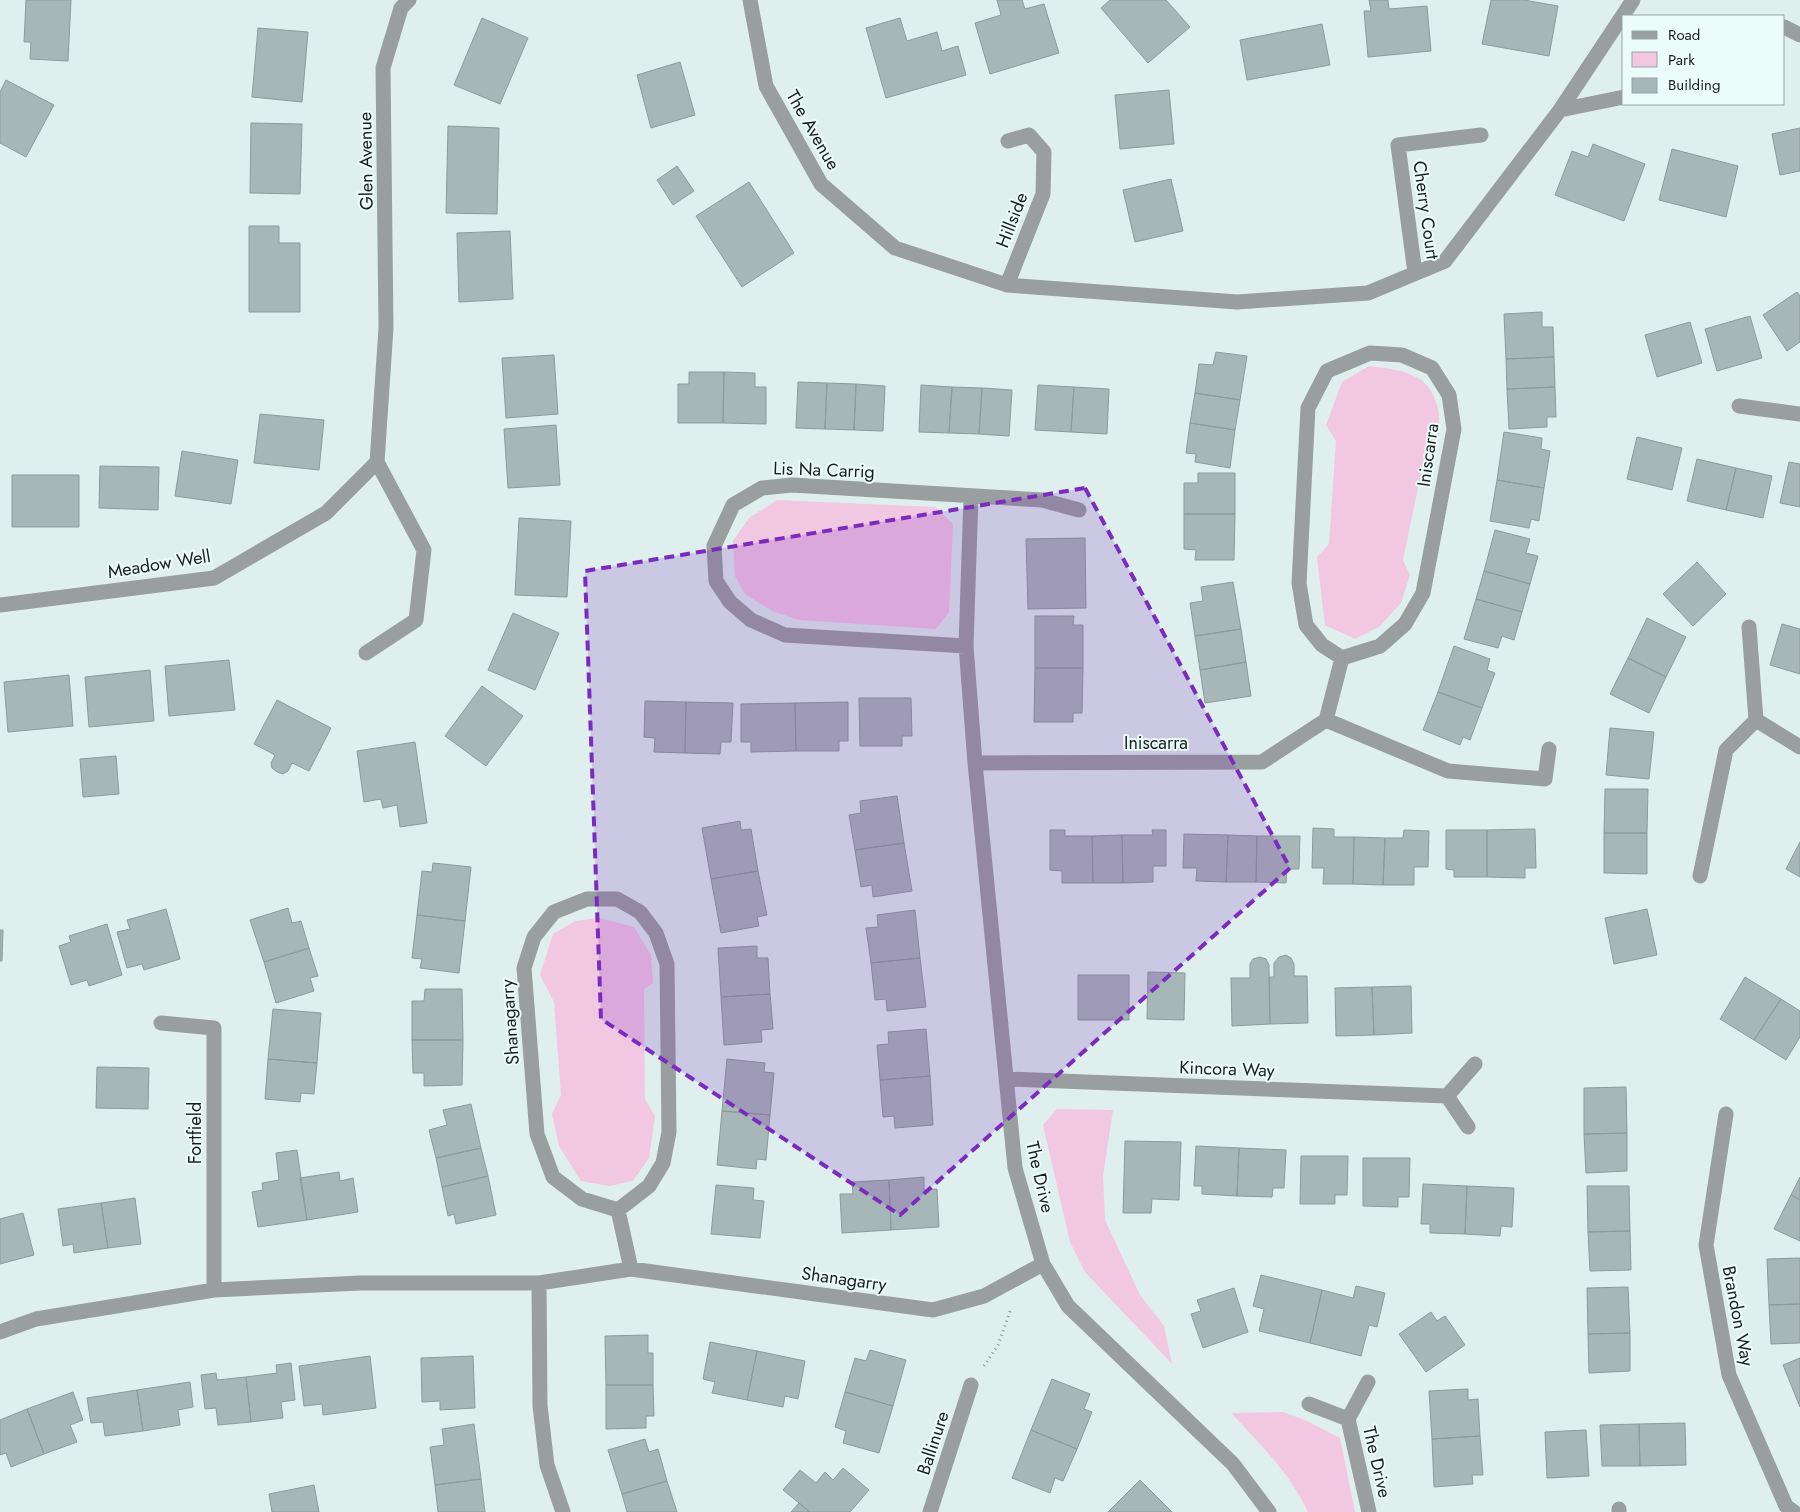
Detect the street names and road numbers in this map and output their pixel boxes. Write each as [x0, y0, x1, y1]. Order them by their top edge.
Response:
street label: The Avenue [780, 85, 846, 175]
street label: Glen Avenue [352, 112, 380, 210]
street label: Cherry Court [1406, 159, 1446, 262]
street label: Hillside [990, 189, 1034, 251]
street label: Iniscarra [1411, 421, 1445, 489]
street label: Lis Na Carrig [773, 455, 875, 485]
street label: Meadow Well [106, 543, 212, 585]
street label: Iniscarra [1124, 730, 1188, 756]
street label: Shanagarry [494, 978, 526, 1066]
street label: Kincora Way [1179, 1054, 1275, 1084]
street label: Fortfield [182, 1102, 208, 1164]
street label: The Drive [1019, 1139, 1061, 1215]
street label: Shanagarry [800, 1260, 888, 1298]
street label: Brandon Way [1716, 1264, 1760, 1369]
street label: Ballinure [910, 1408, 956, 1478]
street label: The Drive [1356, 1424, 1398, 1500]

